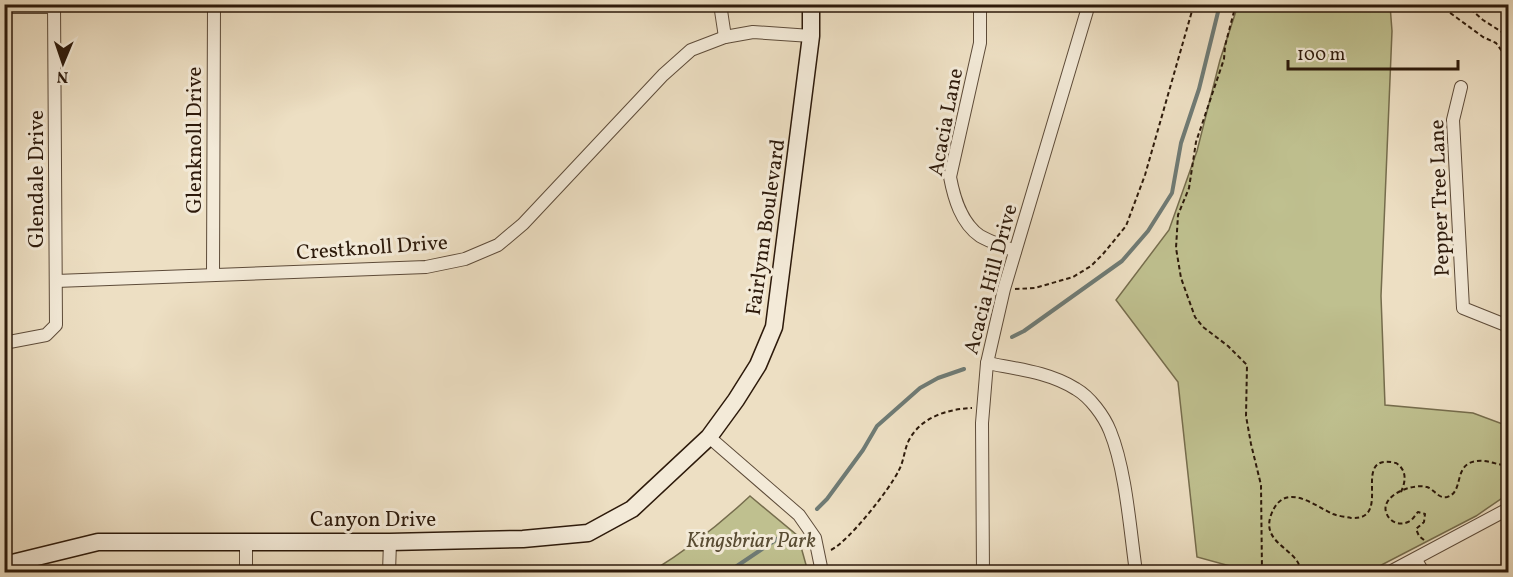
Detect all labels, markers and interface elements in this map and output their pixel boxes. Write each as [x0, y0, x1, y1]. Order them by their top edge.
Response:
north arrow [33, 33, 93, 93]
scale bar [1288, 33, 1458, 71]
text: 100 m [1297, 43, 1346, 68]
text: N [56, 65, 69, 87]
street label: Glenknoll Drive [181, 66, 210, 214]
street label: Acacia Lane [922, 66, 971, 179]
street label: Glendale Drive [23, 110, 52, 248]
street label: Pepper Tree Lane [1423, 119, 1458, 277]
street label: Fairlynn Boulevard [740, 137, 793, 317]
street label: Acacia Hill Drive [957, 201, 1025, 358]
street label: Crestknoll Drive [295, 229, 449, 268]
street label: Canyon Drive [310, 506, 436, 535]
park label: Kingsbriar Park [686, 527, 816, 556]

